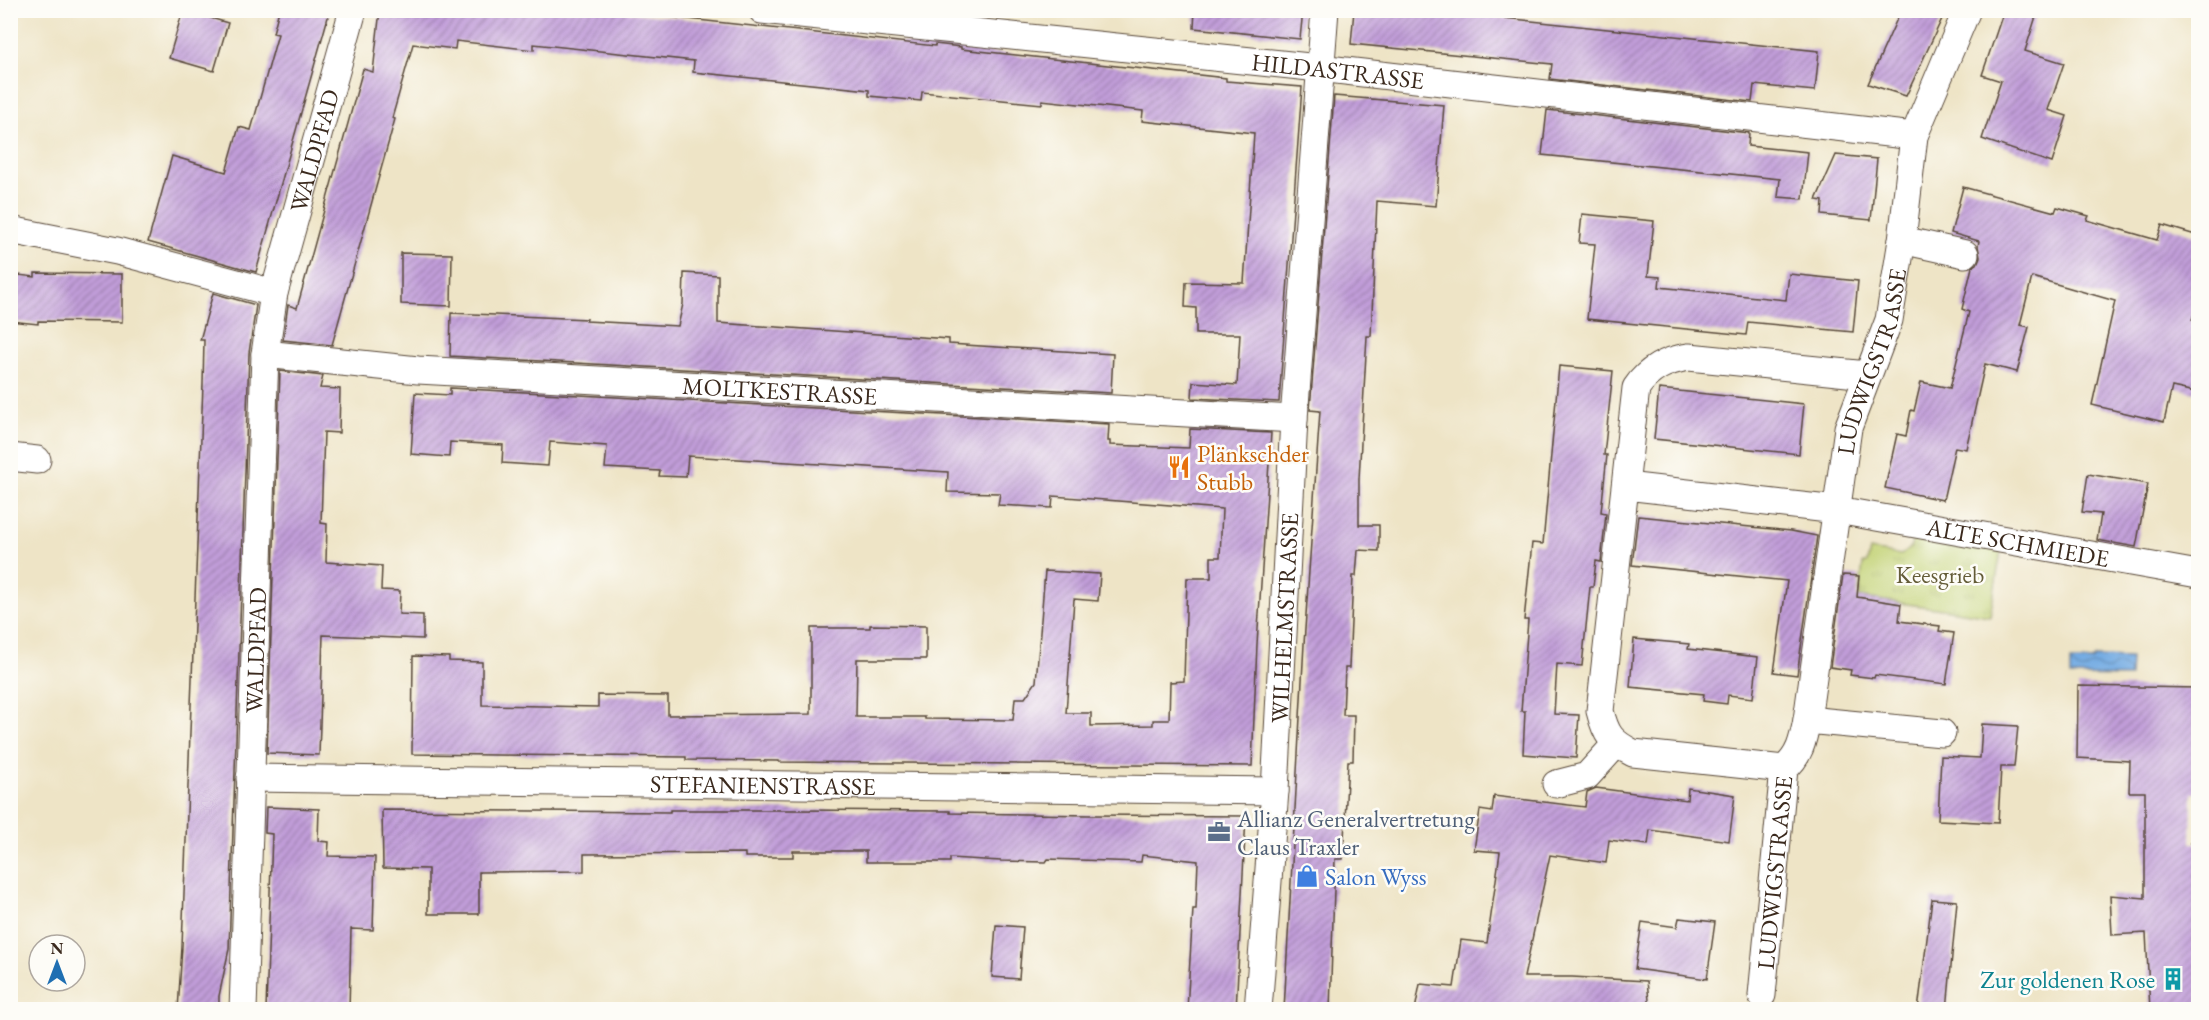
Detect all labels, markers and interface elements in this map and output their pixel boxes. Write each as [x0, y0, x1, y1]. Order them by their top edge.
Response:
street label: HILDASTRASSE [1250, 46, 1426, 95]
street label: WALDPFAD [282, 86, 346, 215]
street label: LUDWIGSTRASSE [1829, 266, 1913, 457]
street label: MOLTKESTRASSE [681, 369, 878, 411]
place label: Plänkschder Stubb [1197, 438, 1309, 497]
restaurant icon: Plänkschder Stubb [1166, 454, 1192, 480]
street label: ALTE SCHMIEDE [1923, 510, 2112, 573]
street label: WILHELMSTRASSE [1263, 512, 1305, 724]
park label: Keesgrieb [1896, 559, 1984, 590]
street label: WALDPFAD [237, 587, 273, 714]
street label: STEFANIENSTRASSE [650, 768, 876, 801]
street label: LUDWIGSTRASSE [1749, 774, 1799, 971]
place label: Allianz Generalvertretung Claus Traxler [1236, 803, 1475, 862]
office icon: Allianz Generalvertretung Claus Traxler [1206, 819, 1232, 845]
place label: Salon Wyss [1325, 861, 1426, 892]
shop icon: Salon Wyss [1294, 863, 1320, 889]
north arrow [27, 933, 87, 993]
text: N [51, 938, 64, 959]
place label: Zur goldenen Rose [1980, 964, 2155, 995]
building icon: Zur goldenen Rose [2160, 966, 2186, 992]

